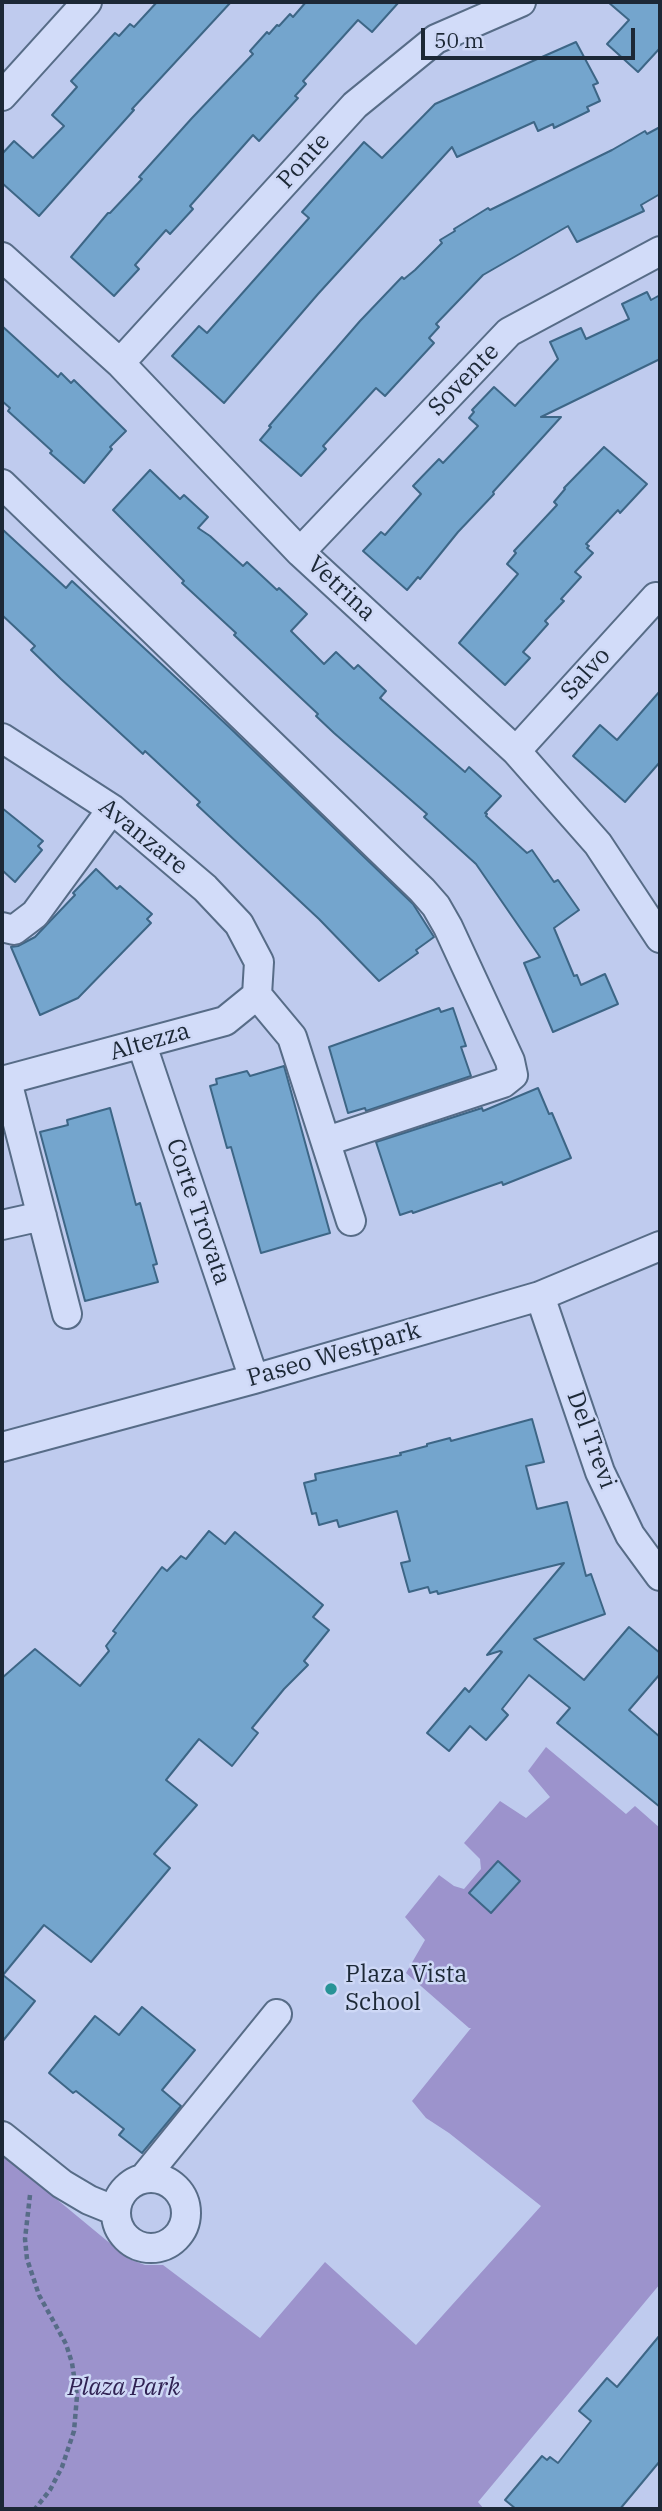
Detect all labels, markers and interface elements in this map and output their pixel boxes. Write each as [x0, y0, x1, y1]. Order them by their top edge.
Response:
scale bar [424, 14, 638, 58]
text: 50 m [434, 26, 484, 54]
street label: Ponte [272, 127, 336, 195]
street label: Sovente [423, 338, 505, 422]
street label: Vetrina [301, 550, 381, 628]
street label: Salvo [555, 642, 617, 706]
street label: Avanzare [93, 793, 193, 881]
street label: Altezza [107, 1017, 193, 1067]
street label: Corte Trovata [160, 1135, 236, 1289]
street label: Paseo Westpark [244, 1316, 424, 1394]
street label: Del Trevi [560, 1387, 622, 1493]
place label: Plaza Vista School [345, 1961, 467, 2017]
marker: Plaza Vista School [323, 1981, 339, 1997]
park label: Plaza Park [68, 2374, 180, 2402]

